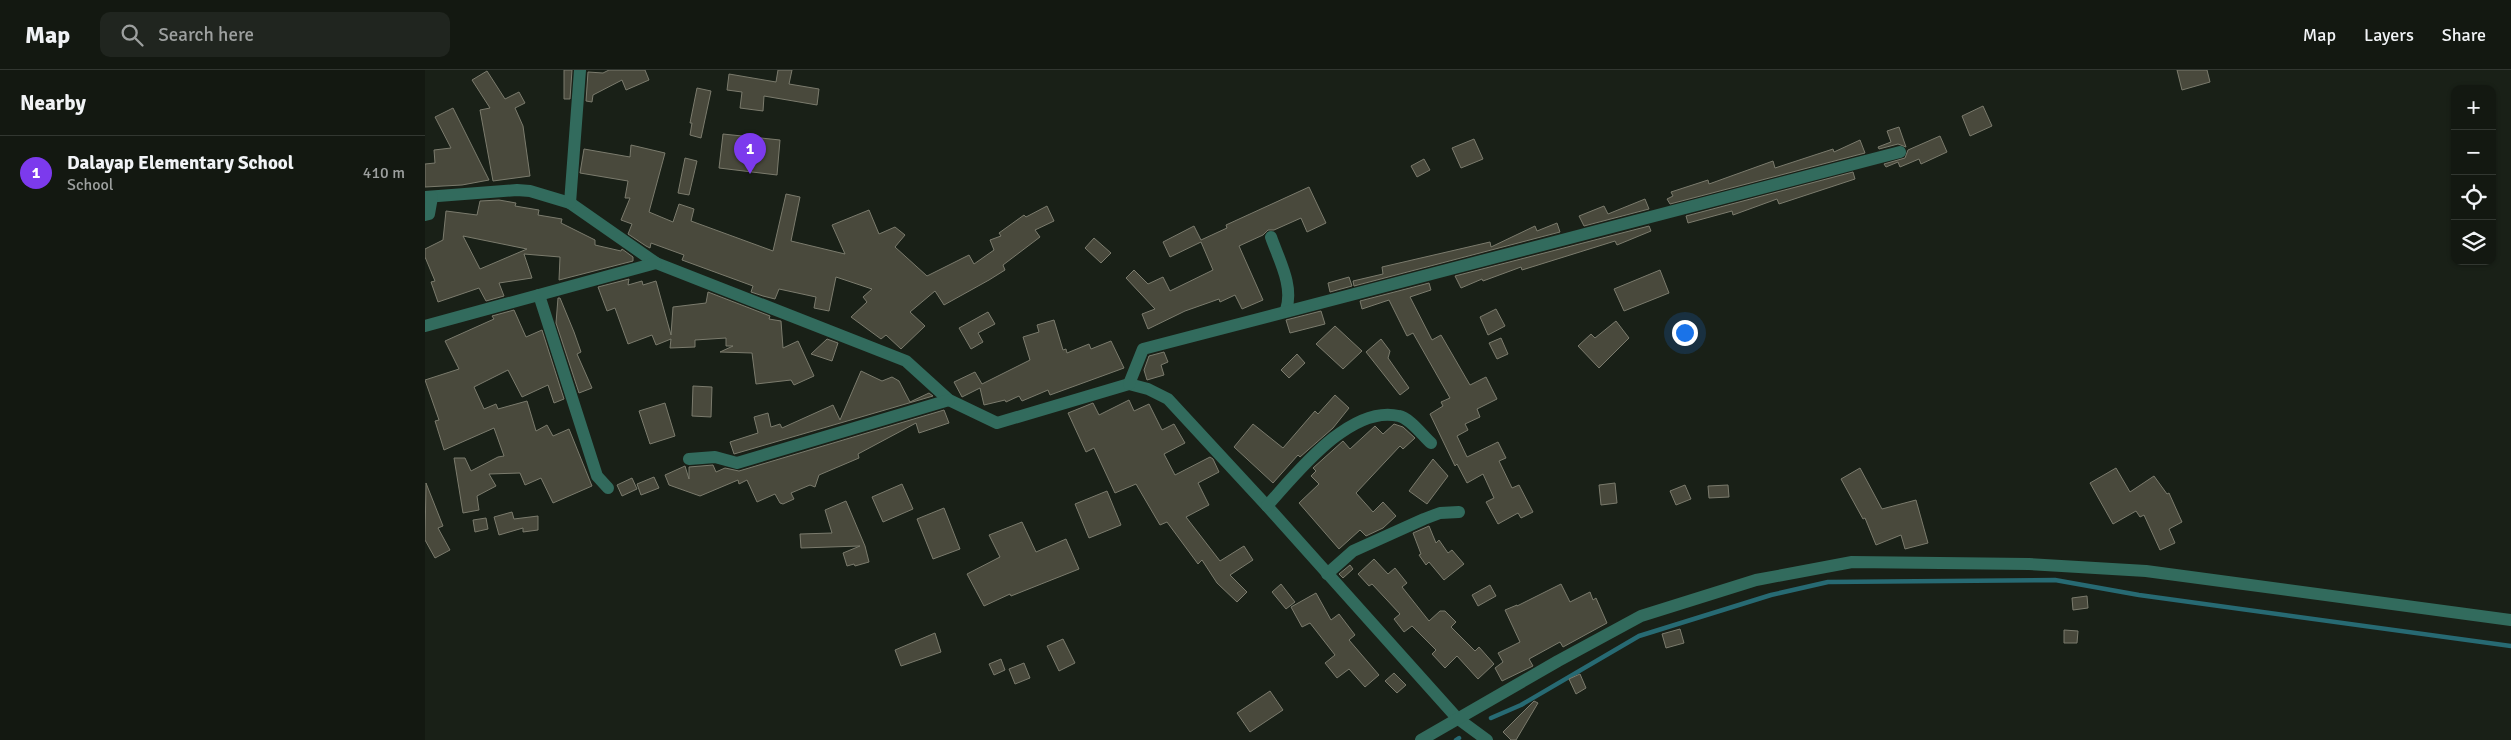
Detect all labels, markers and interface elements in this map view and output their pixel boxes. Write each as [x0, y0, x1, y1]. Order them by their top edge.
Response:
search box [100, 12, 450, 57]
text: Map [25, 20, 70, 50]
icon: search [118, 21, 146, 49]
text: Search here [158, 23, 254, 47]
text: Map [2303, 24, 2336, 46]
text: Layers [2364, 24, 2414, 46]
text: Share [2442, 24, 2486, 46]
map controls [2451, 85, 2496, 265]
button: + [2451, 85, 2496, 130]
text: Nearby [20, 90, 86, 116]
button: − [2451, 130, 2496, 175]
pin: 1 [734, 133, 766, 174]
text: Dalayap Elementary School [67, 151, 294, 175]
text: 1 [32, 163, 40, 183]
text: 410 m [363, 163, 405, 183]
text: School [67, 175, 113, 195]
button: locate [2451, 175, 2496, 220]
button: layers [2451, 220, 2496, 265]
your location [1672, 320, 1698, 346]

